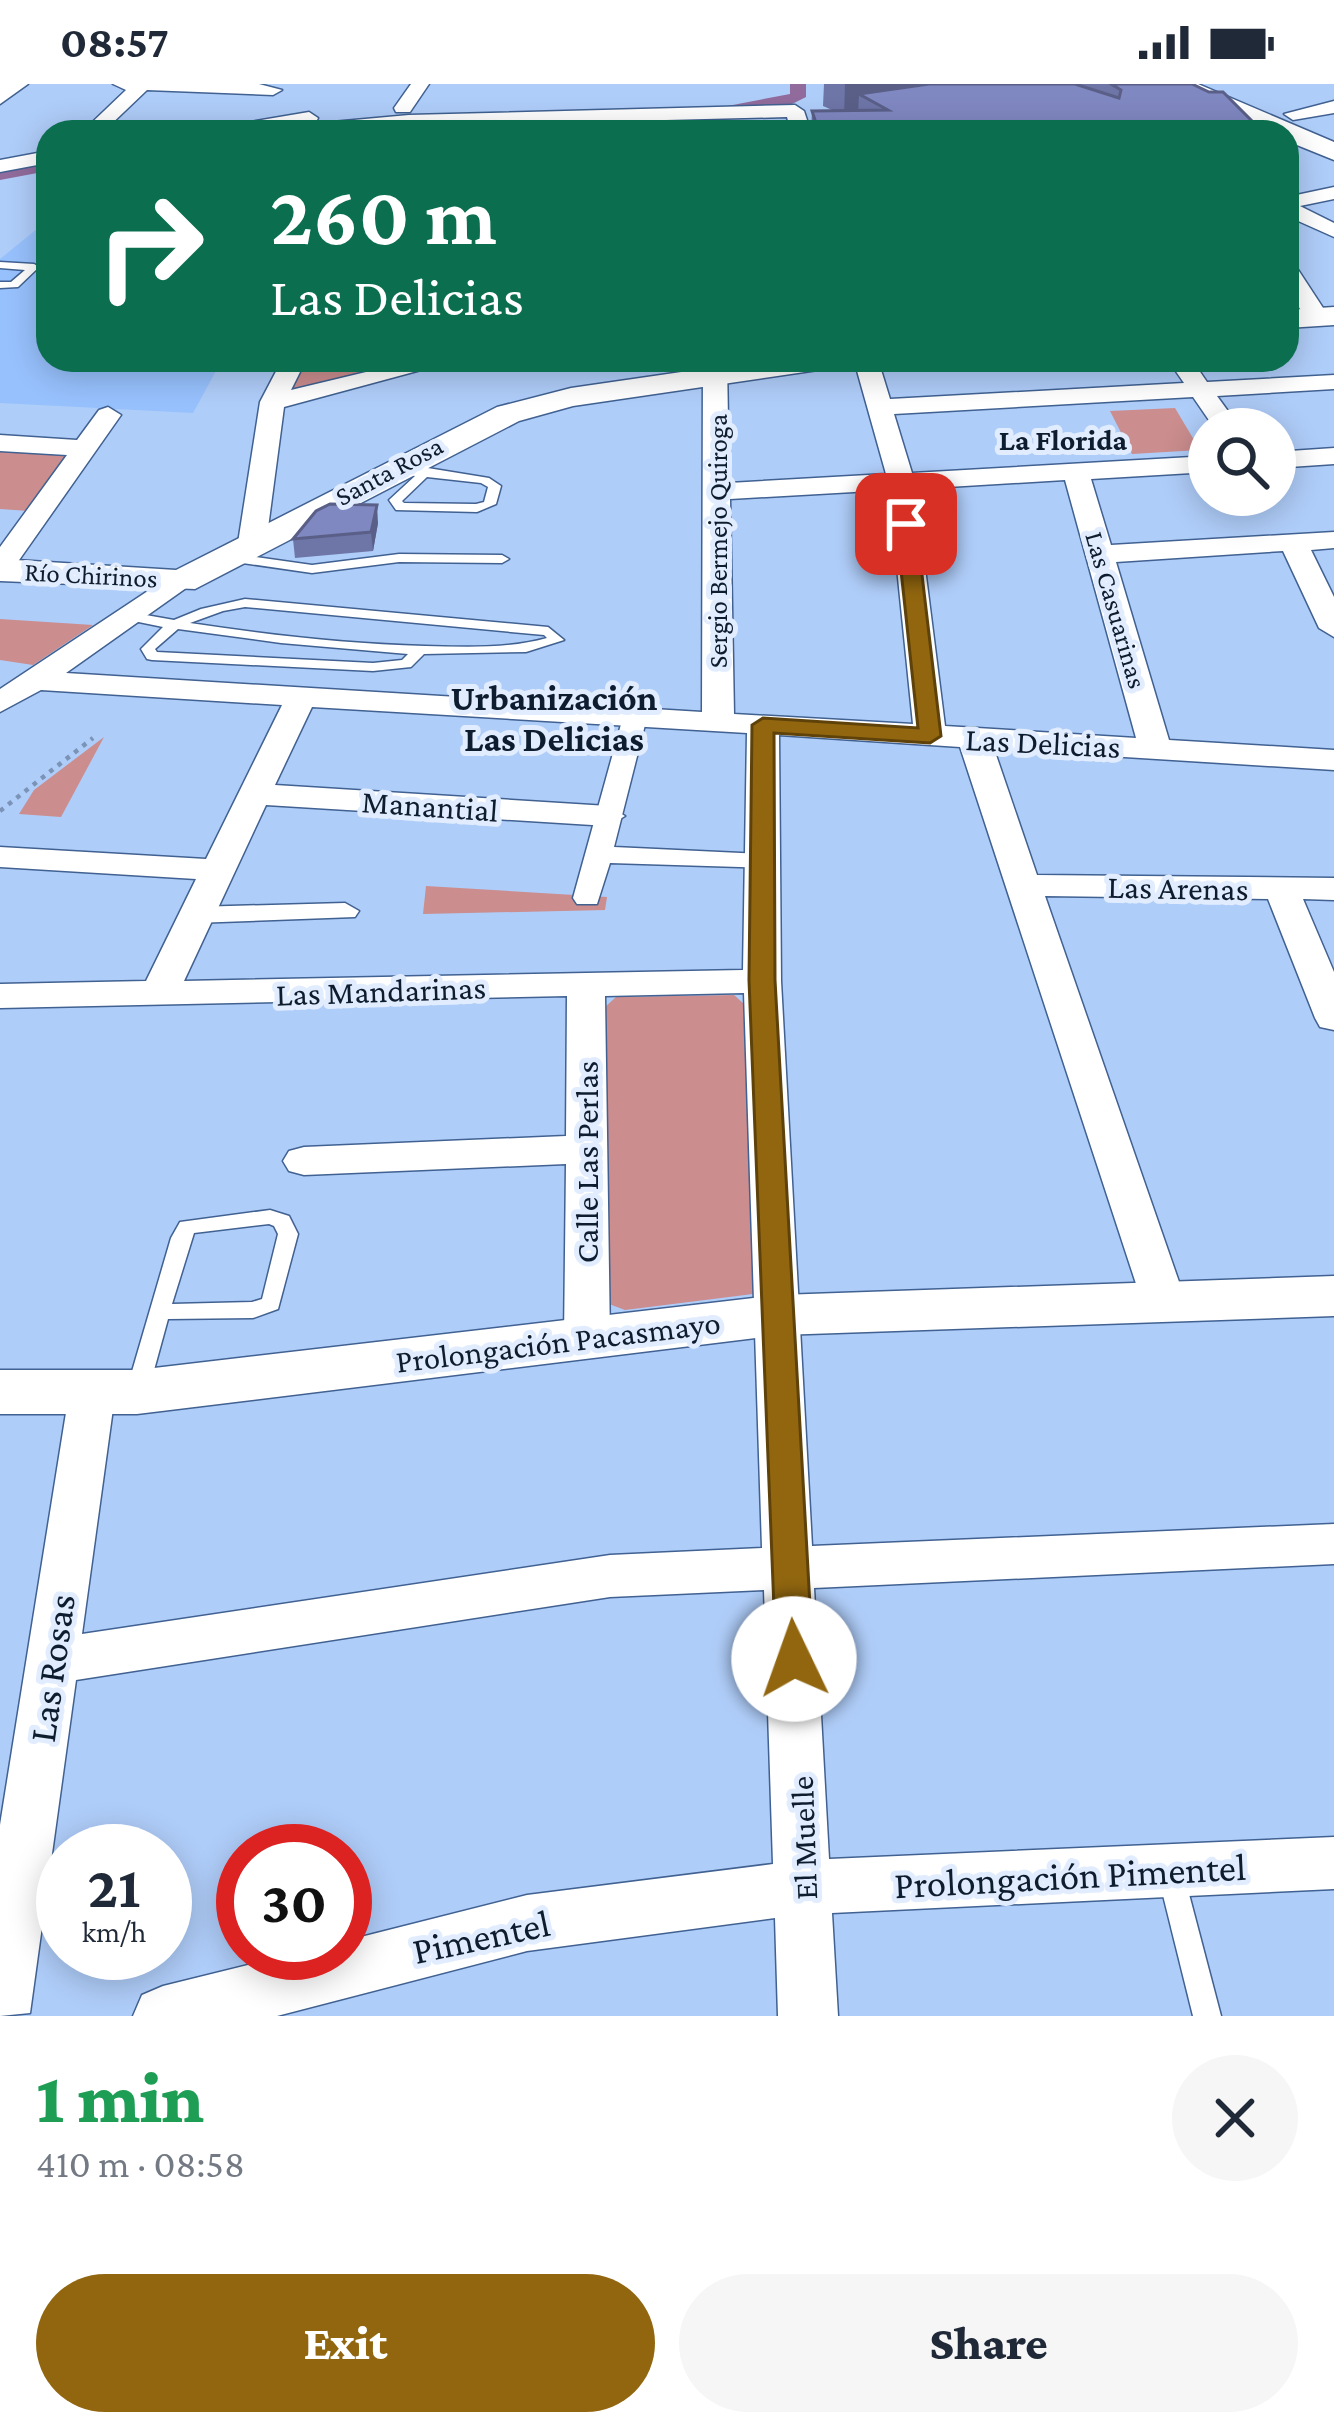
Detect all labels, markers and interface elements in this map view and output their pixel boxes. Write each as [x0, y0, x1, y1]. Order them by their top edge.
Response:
text: 08:57 [60, 17, 169, 67]
icon: right [72, 168, 228, 324]
text: 260 m [270, 169, 497, 262]
text: Las Delicias [270, 267, 524, 327]
map controls [1188, 408, 1296, 516]
button: search [1188, 408, 1296, 516]
street label: Sergio Bermejo Quiroga [703, 414, 733, 668]
district label: La Florida [999, 423, 1128, 456]
street label: Santa Rosa [330, 430, 448, 512]
pin [855, 473, 957, 575]
icon: arrive [873, 491, 939, 557]
street label: Las Casuarinas [1079, 528, 1153, 692]
street label: Río Chirinos [24, 557, 158, 593]
district label: Urbanización Las Delicias [450, 678, 658, 759]
street label: Las Delicias [964, 720, 1121, 765]
street label: Manantial [360, 782, 500, 829]
street label: Las Arenas [1107, 868, 1249, 907]
street label: Las Mandarinas [275, 968, 487, 1013]
street label: Calle Las Perlas [568, 1061, 605, 1263]
street label: Prolongación Pacasmayo [394, 1303, 722, 1380]
street label: Las Rosas [20, 1591, 83, 1745]
position arrow [731, 1596, 857, 1722]
street label: El Muelle [783, 1775, 824, 1901]
speed limit sign: 30 [216, 1824, 372, 1980]
street label: Prolongación Pimentel [893, 1845, 1247, 1907]
text: 21 [87, 1853, 141, 1920]
street label: Pimentel [409, 1901, 554, 1972]
text: km/h [82, 1915, 146, 1948]
button: close [1172, 2055, 1298, 2181]
text: 1 min [36, 2057, 204, 2137]
text: 410 m · 08:58 [36, 2142, 245, 2185]
button: Exit [36, 2274, 655, 2412]
button: Share [679, 2274, 1298, 2412]

